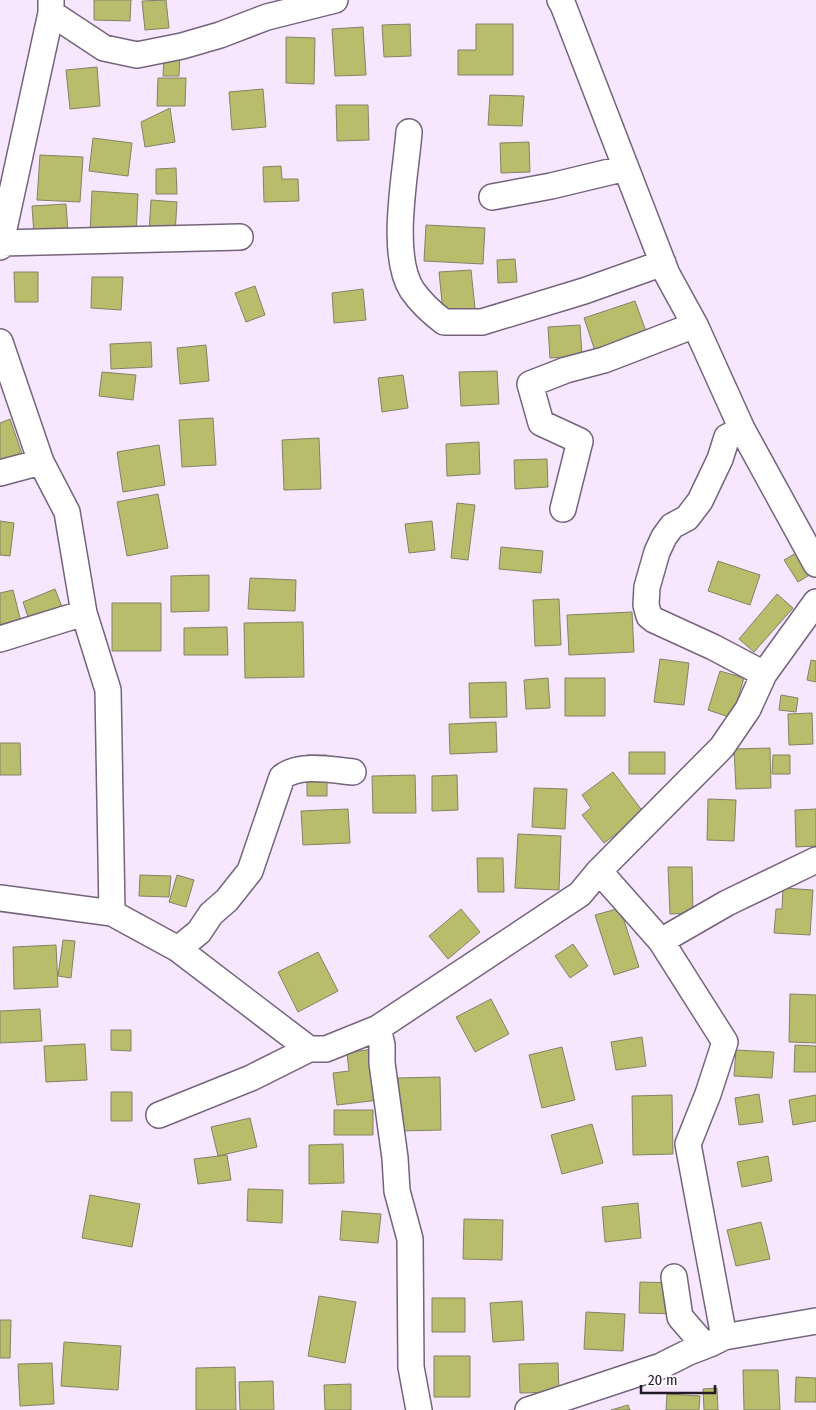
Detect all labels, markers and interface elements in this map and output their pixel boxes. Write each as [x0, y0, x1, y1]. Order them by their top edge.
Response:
scale bar [641, 1362, 715, 1394]
text: 20 m [648, 1371, 678, 1389]

